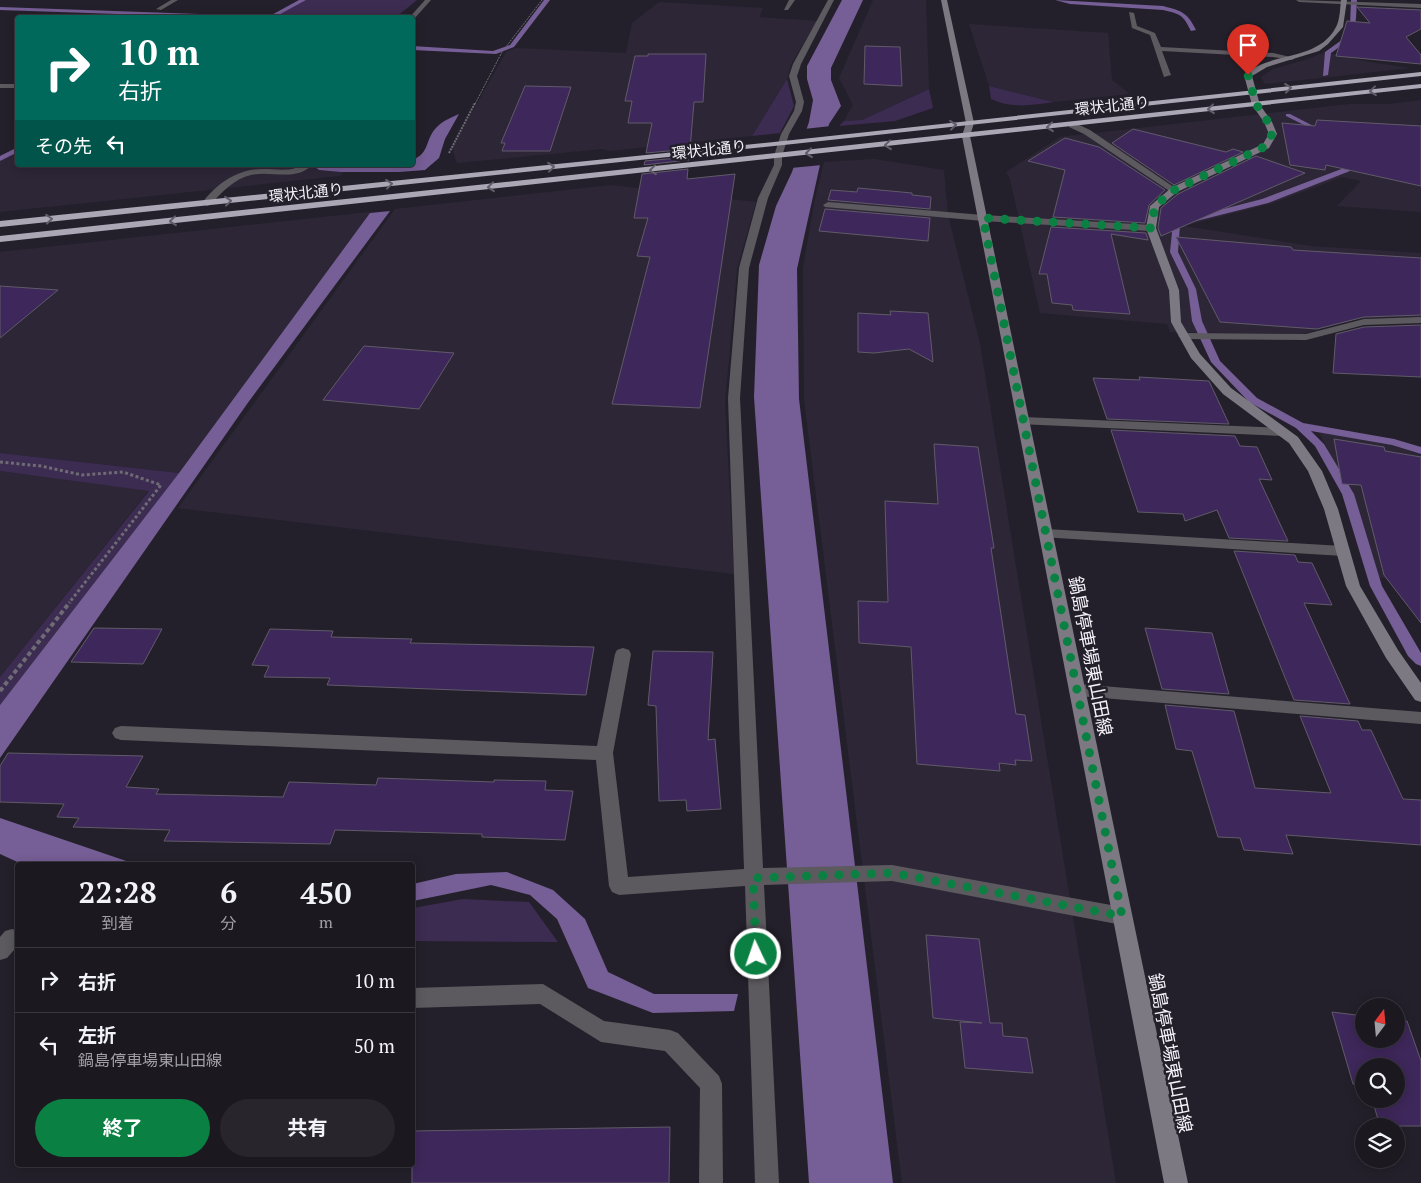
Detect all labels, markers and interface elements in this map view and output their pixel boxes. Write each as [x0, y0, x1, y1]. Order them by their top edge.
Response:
pin [1227, 24, 1269, 75]
text: 10 m [118, 29, 199, 75]
icon: arrive [1234, 31, 1262, 59]
icon: right [35, 35, 100, 100]
text: 右折 [118, 76, 162, 105]
one-way arrow [1285, 83, 1293, 94]
one-way arrow [1368, 85, 1376, 96]
street label: 環状北通り [1074, 91, 1150, 119]
one-way arrow [1207, 103, 1215, 114]
one-way arrow [949, 120, 957, 131]
one-way arrow [1045, 121, 1053, 132]
icon: left [102, 130, 130, 158]
text: その先 [35, 133, 92, 158]
street label: 環状北通り [671, 135, 747, 163]
one-way arrow [884, 139, 892, 150]
one-way arrow [805, 147, 813, 158]
one-way arrow [547, 162, 555, 173]
one-way arrow [648, 164, 656, 175]
street label: 環状北通り [268, 178, 344, 206]
one-way arrow [386, 179, 394, 190]
one-way arrow [487, 181, 495, 192]
one-way arrow [224, 196, 232, 207]
one-way arrow [45, 214, 53, 225]
one-way arrow [169, 215, 177, 226]
street label: 鍋島停車場東山田線 [1064, 574, 1118, 738]
text: 22:28 [79, 872, 157, 912]
text: 6 [220, 872, 237, 912]
text: 450 [301, 873, 351, 913]
text: m [319, 911, 333, 933]
text: 到着 [102, 912, 134, 934]
text: 分 [221, 912, 237, 934]
position arrow [729, 927, 781, 979]
icon: right [35, 966, 63, 994]
text: 10 m [354, 968, 395, 993]
text: 右折 [78, 969, 116, 994]
street label: 鍋島停車場東山田線 [1144, 971, 1198, 1135]
north arrow [1355, 998, 1405, 1048]
map controls [1355, 998, 1405, 1168]
text: 左折 [78, 1022, 116, 1047]
icon: left [35, 1031, 63, 1059]
text: 50 m [354, 1033, 395, 1058]
text: 鍋島停車場東山田線 [78, 1049, 222, 1071]
button: search [1355, 1058, 1405, 1108]
button: 終了 [35, 1099, 210, 1157]
button: 共有 [220, 1099, 395, 1157]
button: layers [1355, 1118, 1405, 1168]

